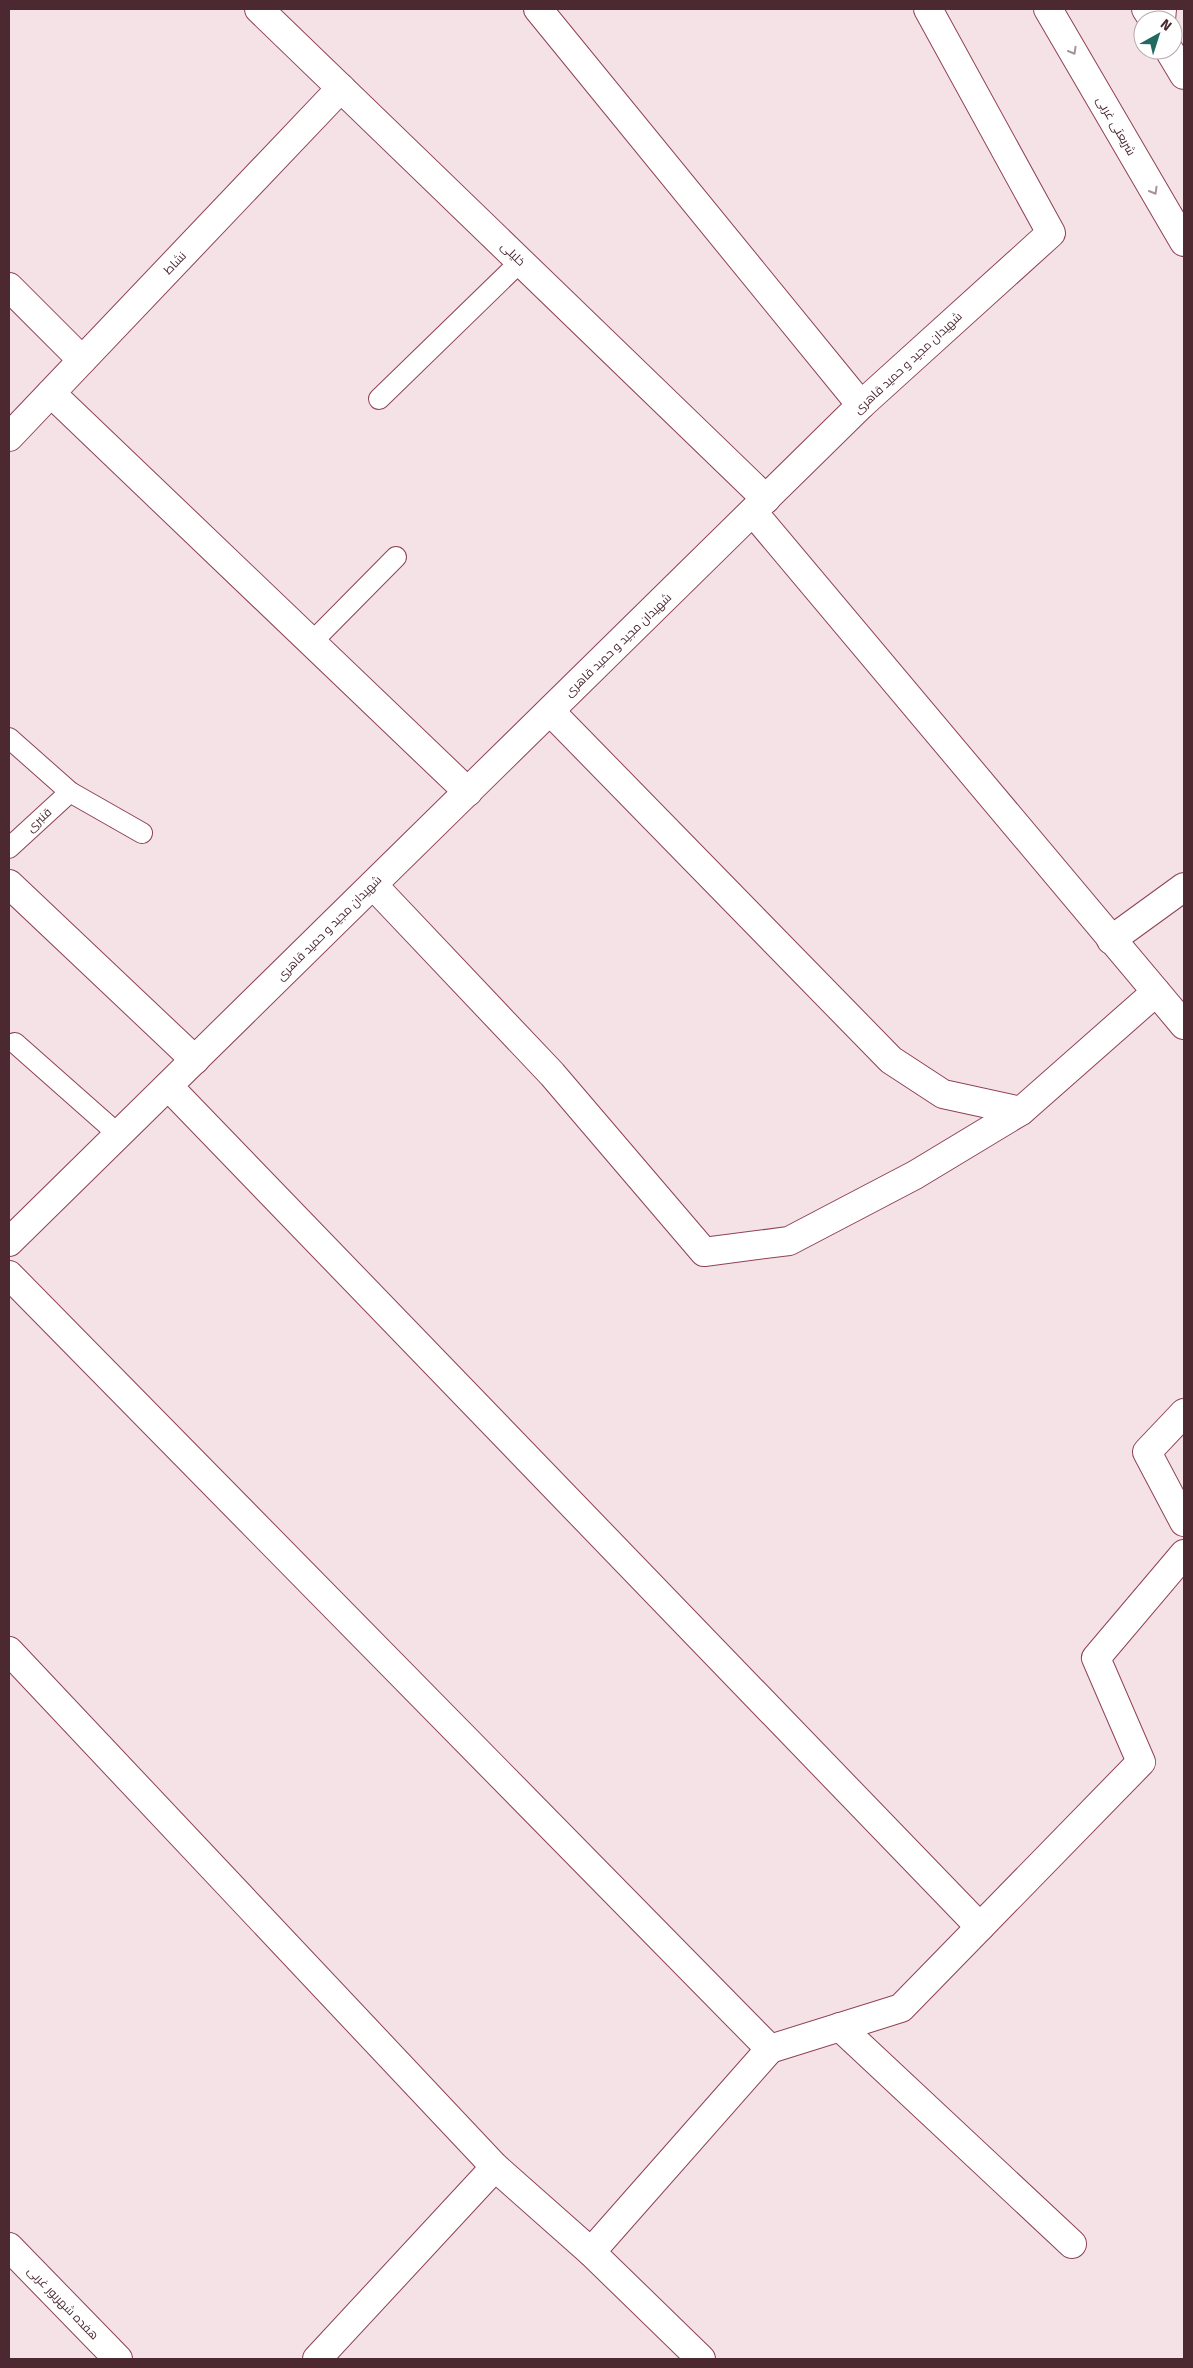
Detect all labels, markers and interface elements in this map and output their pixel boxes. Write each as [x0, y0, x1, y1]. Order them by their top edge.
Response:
north arrow [1133, 10, 1183, 60]
text: N [1157, 16, 1175, 35]
one-way arrow [1066, 45, 1076, 54]
street label: شریعتی غربی [1093, 94, 1139, 158]
one-way arrow [1148, 186, 1158, 195]
street label: خلیلی [498, 239, 528, 269]
street label: نشاط [161, 249, 189, 277]
street label: شهیدان مجید و حمید قاهری [851, 309, 965, 417]
street label: شهیدان مجید و حمید قاهری [562, 590, 674, 700]
street label: قنبری [24, 805, 54, 835]
street label: شهیدان مجید و حمید قاهری [274, 873, 384, 983]
street label: هفده شهریور غربی [25, 2264, 101, 2342]

